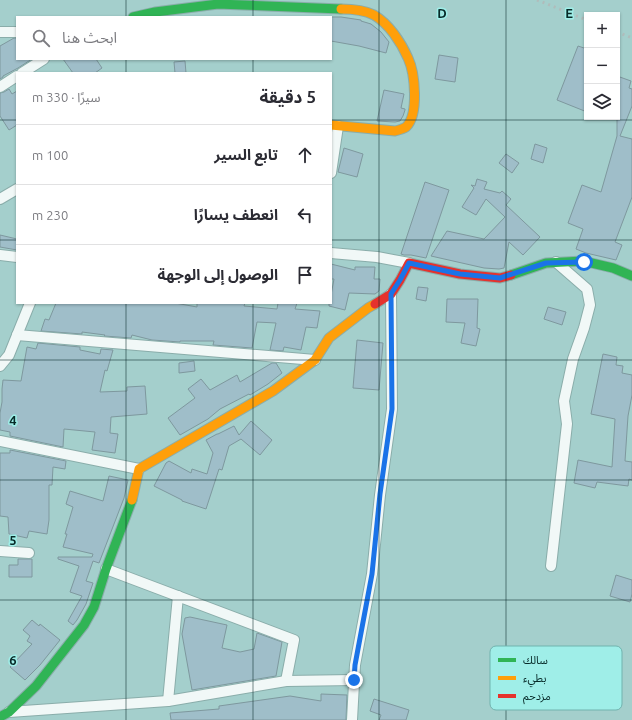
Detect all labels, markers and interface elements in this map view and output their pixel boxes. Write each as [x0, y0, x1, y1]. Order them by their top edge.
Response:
text: D [437, 6, 447, 20]
text: E [565, 6, 573, 20]
map controls [584, 12, 620, 120]
button: + [584, 12, 620, 48]
search box [16, 16, 332, 60]
icon: search [30, 27, 52, 49]
text: ابحث هنا [62, 29, 117, 46]
button: − [584, 48, 620, 84]
button: layers [584, 84, 620, 120]
text: 5 دقيقة [260, 87, 316, 106]
text: سيرًا · 330 m [32, 90, 100, 104]
icon: ahead [294, 144, 316, 166]
text: تابع السير [214, 146, 278, 163]
text: 100 m [32, 148, 68, 162]
icon: left [294, 204, 316, 226]
text: انعطف يسارًا [194, 206, 278, 223]
text: 230 m [32, 208, 68, 222]
route start [575, 253, 593, 271]
icon: arrive [294, 264, 316, 286]
text: الوصول إلى الوجهة [158, 266, 278, 283]
text: 4 [9, 413, 17, 427]
text: 5 [9, 533, 17, 547]
legend [490, 646, 622, 710]
text: 6 [9, 653, 17, 667]
text: سالك [523, 654, 548, 666]
route end [345, 671, 363, 689]
text: بطيء [523, 672, 546, 688]
text: مزدحم [523, 690, 551, 705]

